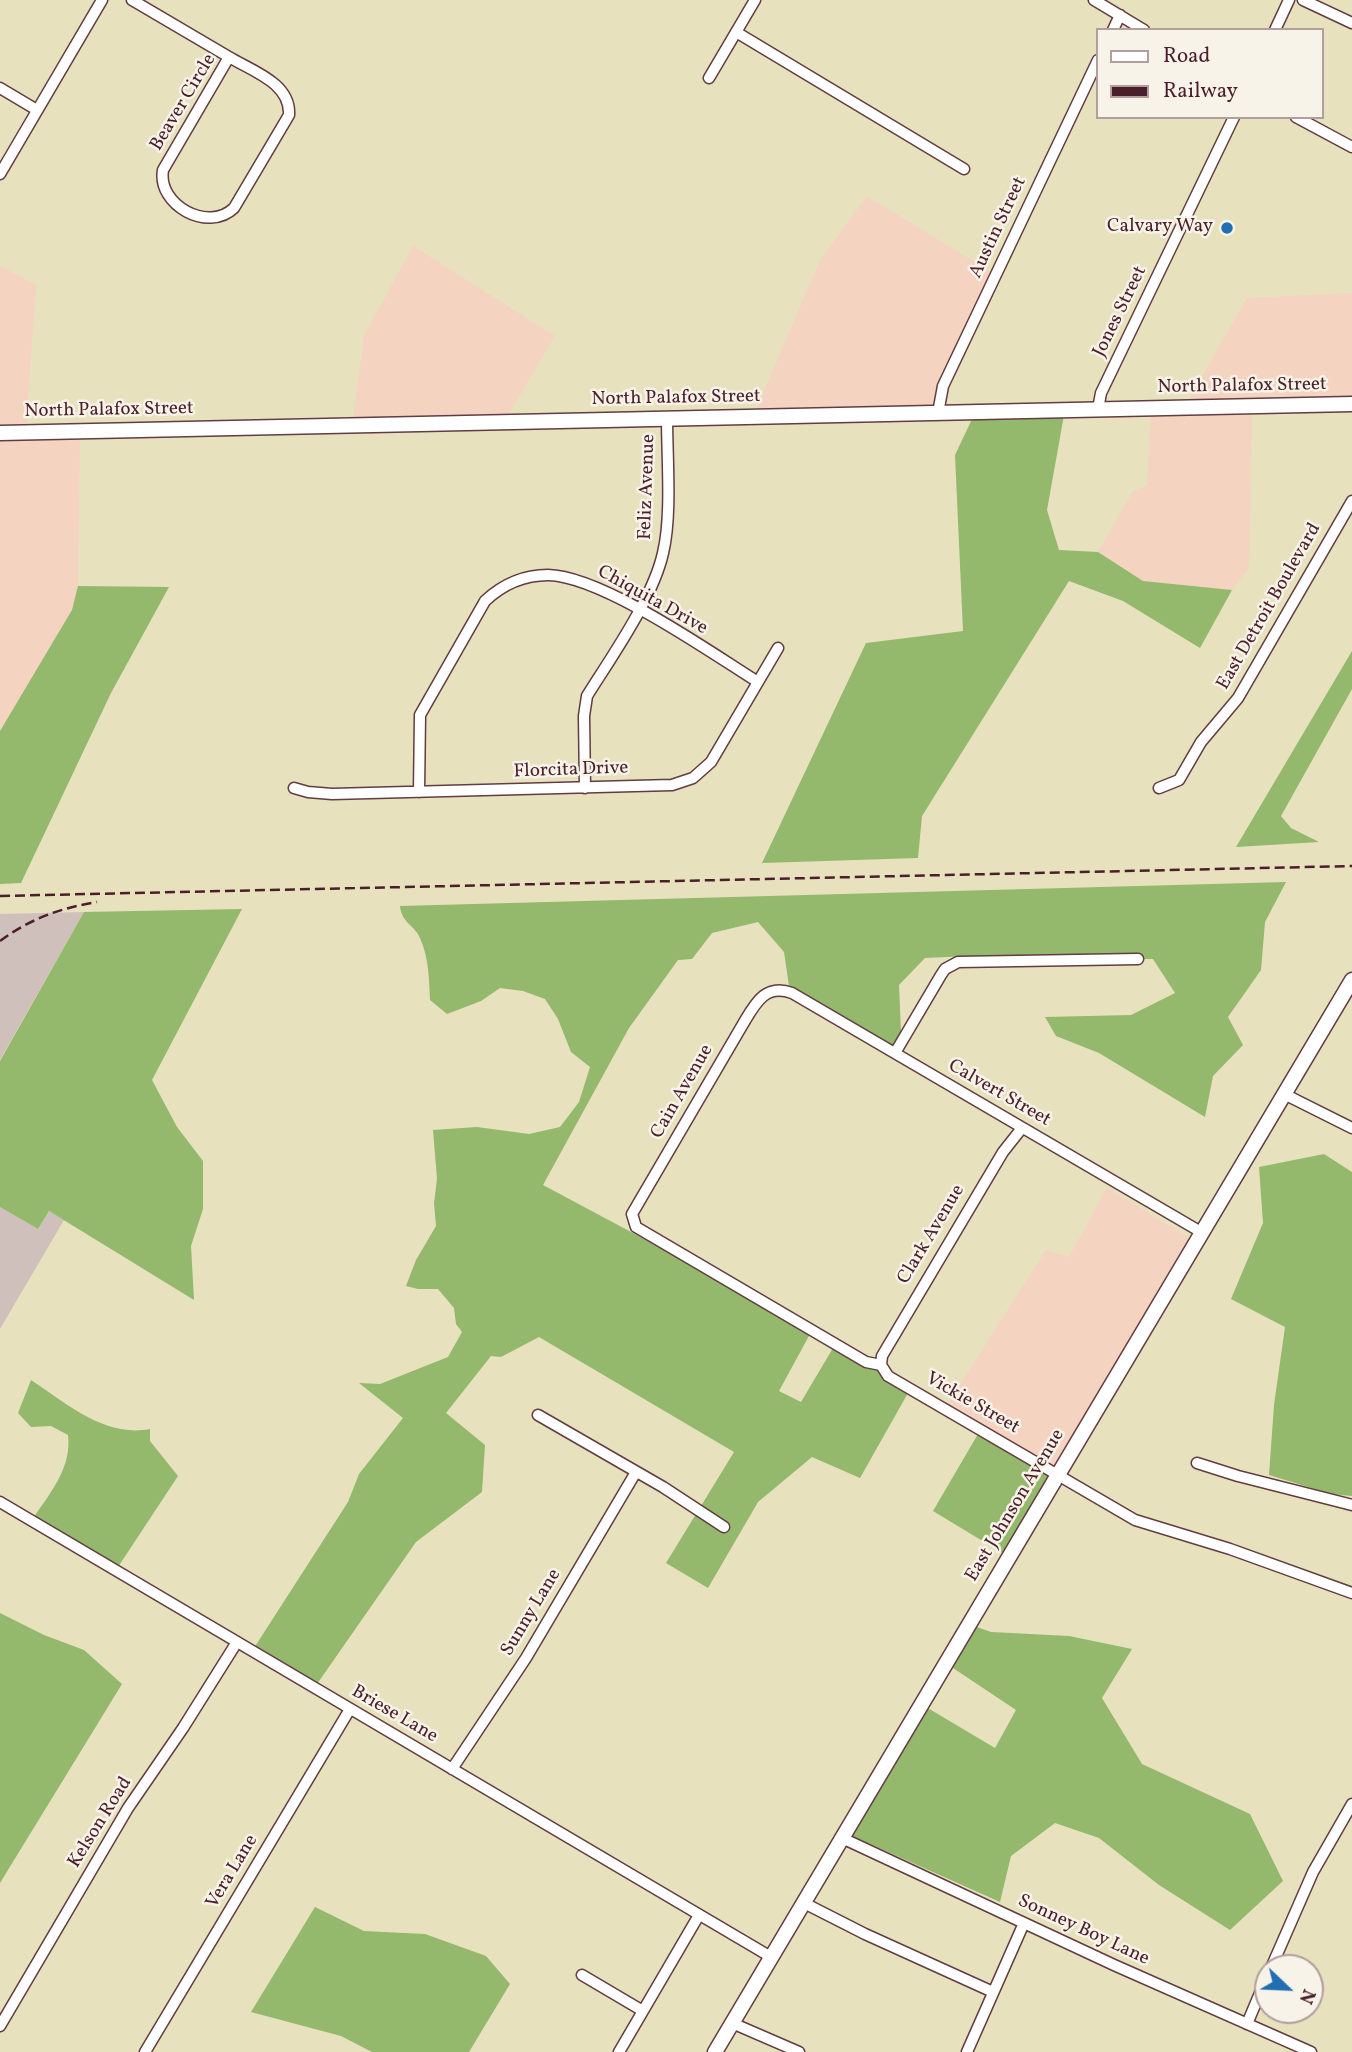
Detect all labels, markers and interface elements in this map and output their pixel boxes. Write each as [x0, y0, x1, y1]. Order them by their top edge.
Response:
legend [1096, 28, 1324, 119]
text: Road [1163, 42, 1210, 71]
street label: Beaver Circle [146, 50, 222, 156]
text: Railway [1163, 77, 1238, 106]
street label: Austin Street [966, 174, 1032, 282]
place label: Calvary Way [1107, 217, 1213, 239]
marker: Calvary Way [1219, 220, 1235, 236]
street label: Jones Street [1089, 263, 1153, 361]
street label: North Palafox Street [1157, 374, 1327, 400]
street label: North Palafox Street [591, 386, 761, 412]
street label: North Palafox Street [24, 398, 194, 424]
street label: Feliz Avenue [635, 434, 661, 540]
street label: East Detroit Boulevard [1213, 520, 1327, 694]
street label: Chiquita Drive [593, 561, 711, 641]
street label: Florcita Drive [513, 758, 629, 784]
street label: Cain Avenue [647, 1041, 719, 1143]
street label: Calvert Street [944, 1055, 1054, 1133]
street label: Clark Avenue [893, 1181, 971, 1289]
street label: Vickie Street [921, 1368, 1023, 1440]
street label: East Johnson Avenue [961, 1426, 1071, 1586]
street label: Sunny Lane [497, 1565, 567, 1661]
street label: Briese Lane [347, 1681, 441, 1749]
street label: Kelson Road [64, 1773, 138, 1873]
street label: Vera Lane [202, 1831, 264, 1913]
street label: Sonney Boy Lane [1014, 1891, 1152, 1971]
north arrow [1254, 1954, 1324, 2024]
text: N [1292, 1985, 1321, 2008]

